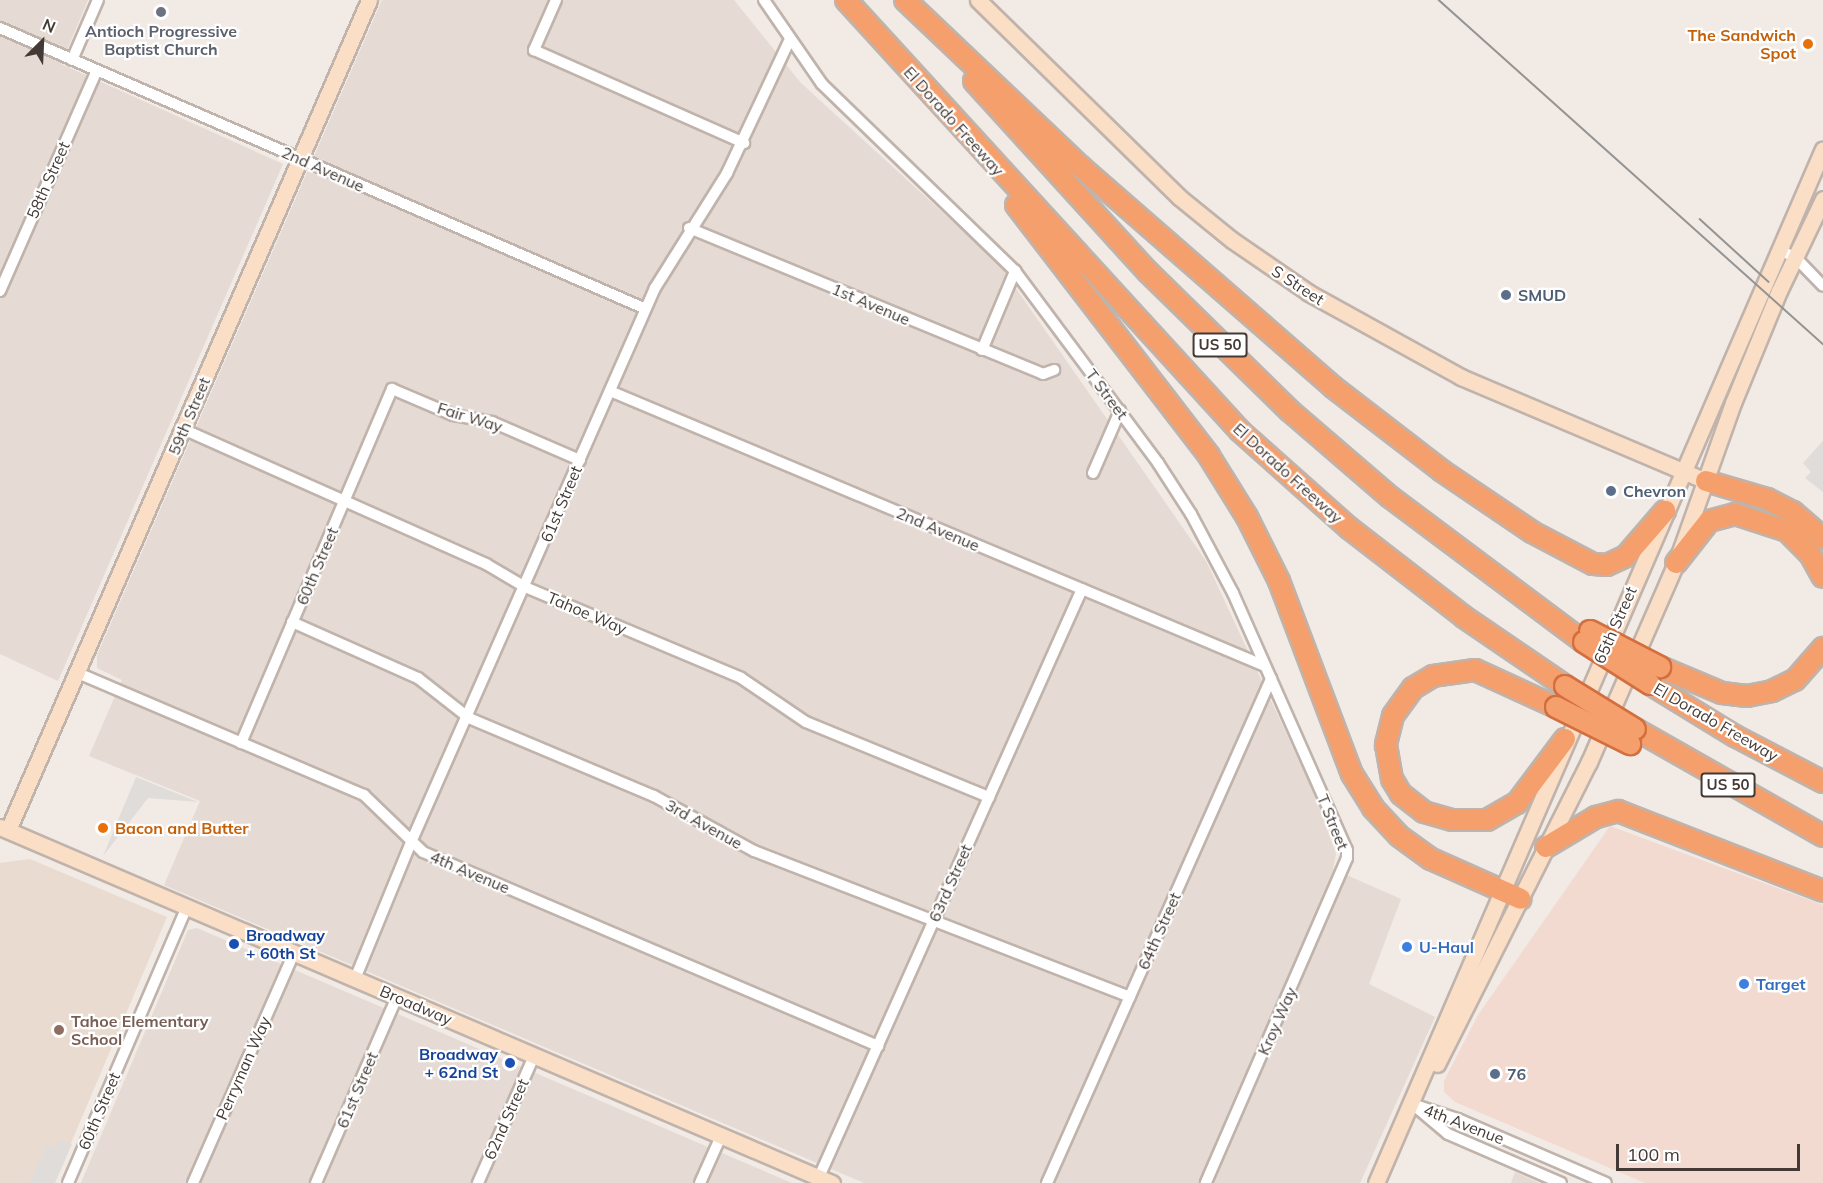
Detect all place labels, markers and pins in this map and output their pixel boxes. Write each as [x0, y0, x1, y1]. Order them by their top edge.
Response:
marker: Antioch Progressive Baptist Church [154, 5, 168, 19]
place label: Antioch Progressive Baptist Church [85, 21, 237, 59]
place label: The Sandwich Spot [1687, 25, 1796, 63]
marker: The Sandwich Spot [1801, 37, 1815, 51]
place label: SMUD [1518, 285, 1566, 305]
marker: SMUD [1499, 288, 1513, 302]
place label: Chevron [1623, 481, 1686, 501]
marker: Chevron [1604, 484, 1618, 498]
place label: Bacon and Butter [115, 818, 248, 838]
marker: Bacon and Butter [96, 821, 110, 835]
place label: Broadway + 60th St [246, 925, 325, 963]
marker: Broadway + 60th St [227, 937, 241, 951]
place label: U-Haul [1419, 937, 1474, 957]
marker: U-Haul [1400, 940, 1414, 954]
place label: Target [1756, 974, 1805, 994]
marker: Target [1737, 977, 1751, 991]
place label: Tahoe Elementary School [71, 1011, 209, 1049]
marker: Tahoe Elementary School [52, 1023, 66, 1037]
place label: Broadway + 62nd St [419, 1044, 498, 1082]
marker: Broadway + 62nd St [503, 1056, 517, 1070]
place label: 76 [1507, 1064, 1526, 1084]
marker: 76 [1488, 1067, 1502, 1081]

